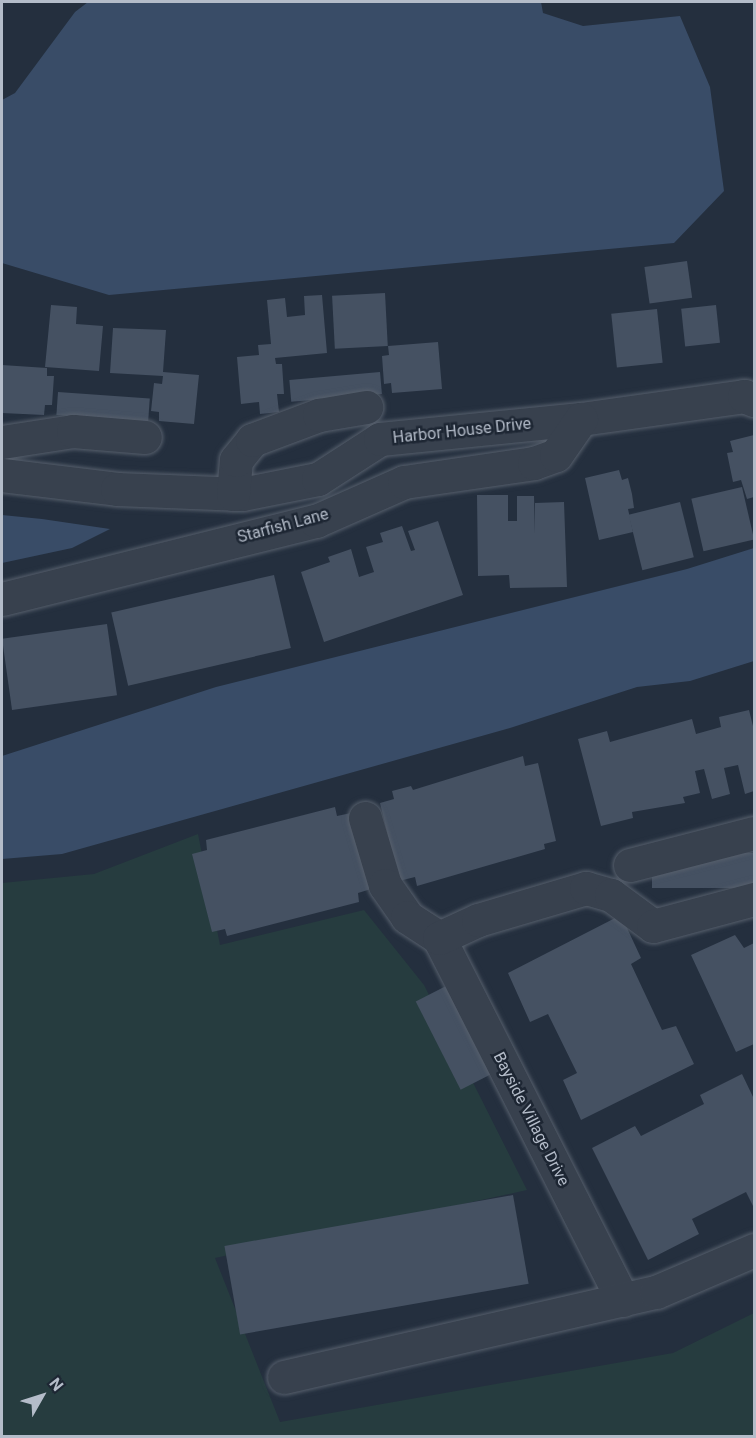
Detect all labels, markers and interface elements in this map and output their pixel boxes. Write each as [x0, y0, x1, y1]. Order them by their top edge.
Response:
street label: Harbor House Drive [392, 414, 532, 448]
street label: Starfish Lane [235, 505, 331, 547]
street label: Bayside Village Drive [489, 1049, 573, 1189]
north arrow [12, 1366, 72, 1426]
text: N [45, 1374, 67, 1395]

